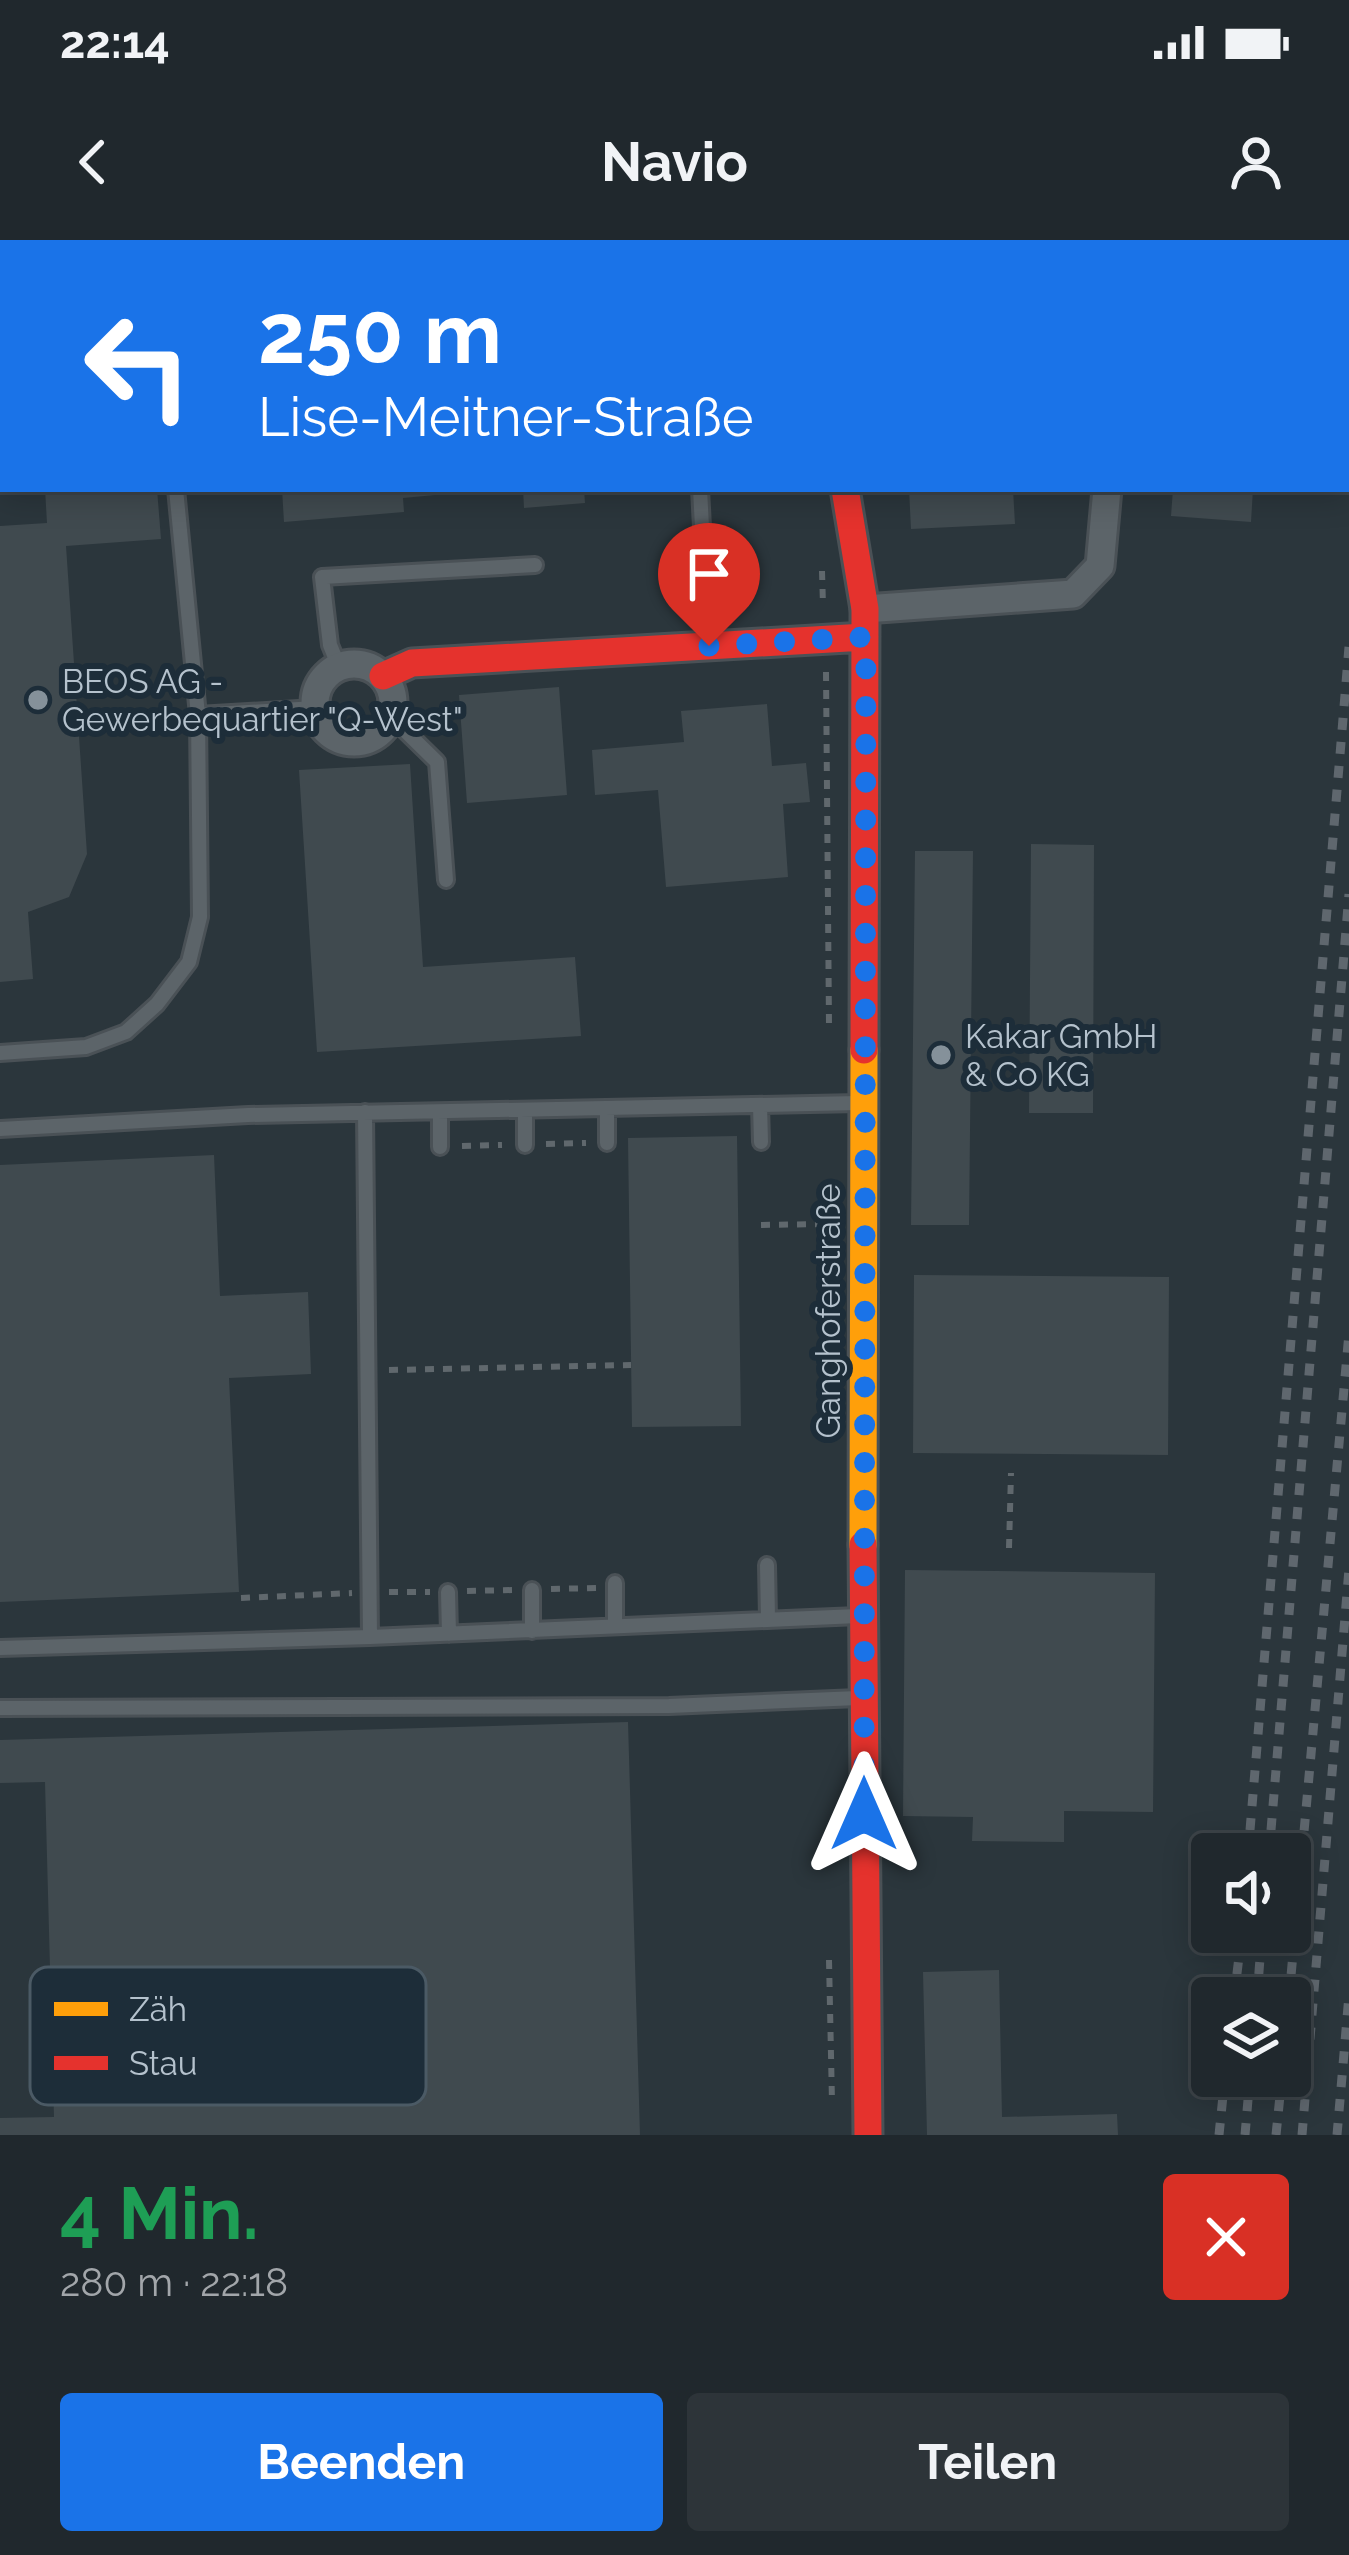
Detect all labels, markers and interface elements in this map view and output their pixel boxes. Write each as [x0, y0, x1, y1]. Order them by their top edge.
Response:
text: 22:14 [60, 16, 170, 69]
icon: back [60, 129, 126, 195]
icon: person [1223, 129, 1289, 195]
text: Navio [601, 130, 748, 194]
text: 250 m [258, 284, 502, 383]
icon: left [60, 288, 216, 444]
text: Lise-Meitner-Straße [258, 385, 753, 449]
pin [658, 523, 760, 646]
icon: arrive [676, 541, 742, 607]
place label: BEOS AG - Gewerbequartier "Q-West" [62, 662, 463, 739]
marker: BEOS AG - Gewerbequartier "Q-West" [25, 687, 51, 713]
place label: Kakar GmbH & Co KG [965, 1017, 1157, 1094]
marker: Kakar GmbH & Co KG [928, 1042, 954, 1068]
street label: Ganghoferstraße [809, 1183, 848, 1439]
position arrow [801, 1751, 927, 1877]
map controls [1191, 1833, 1311, 2097]
button: sound [1191, 1833, 1311, 1953]
legend [30, 1967, 426, 2105]
button: layers [1191, 1977, 1311, 2097]
text: Zäh [129, 1990, 187, 2029]
text: Stau [129, 2044, 197, 2083]
text: 4 Min. [60, 2171, 259, 2256]
button: close [1163, 2174, 1289, 2300]
text: 280 m · 22:18 [60, 2259, 288, 2305]
button: Beenden [60, 2393, 663, 2531]
button: Teilen [687, 2393, 1289, 2531]

